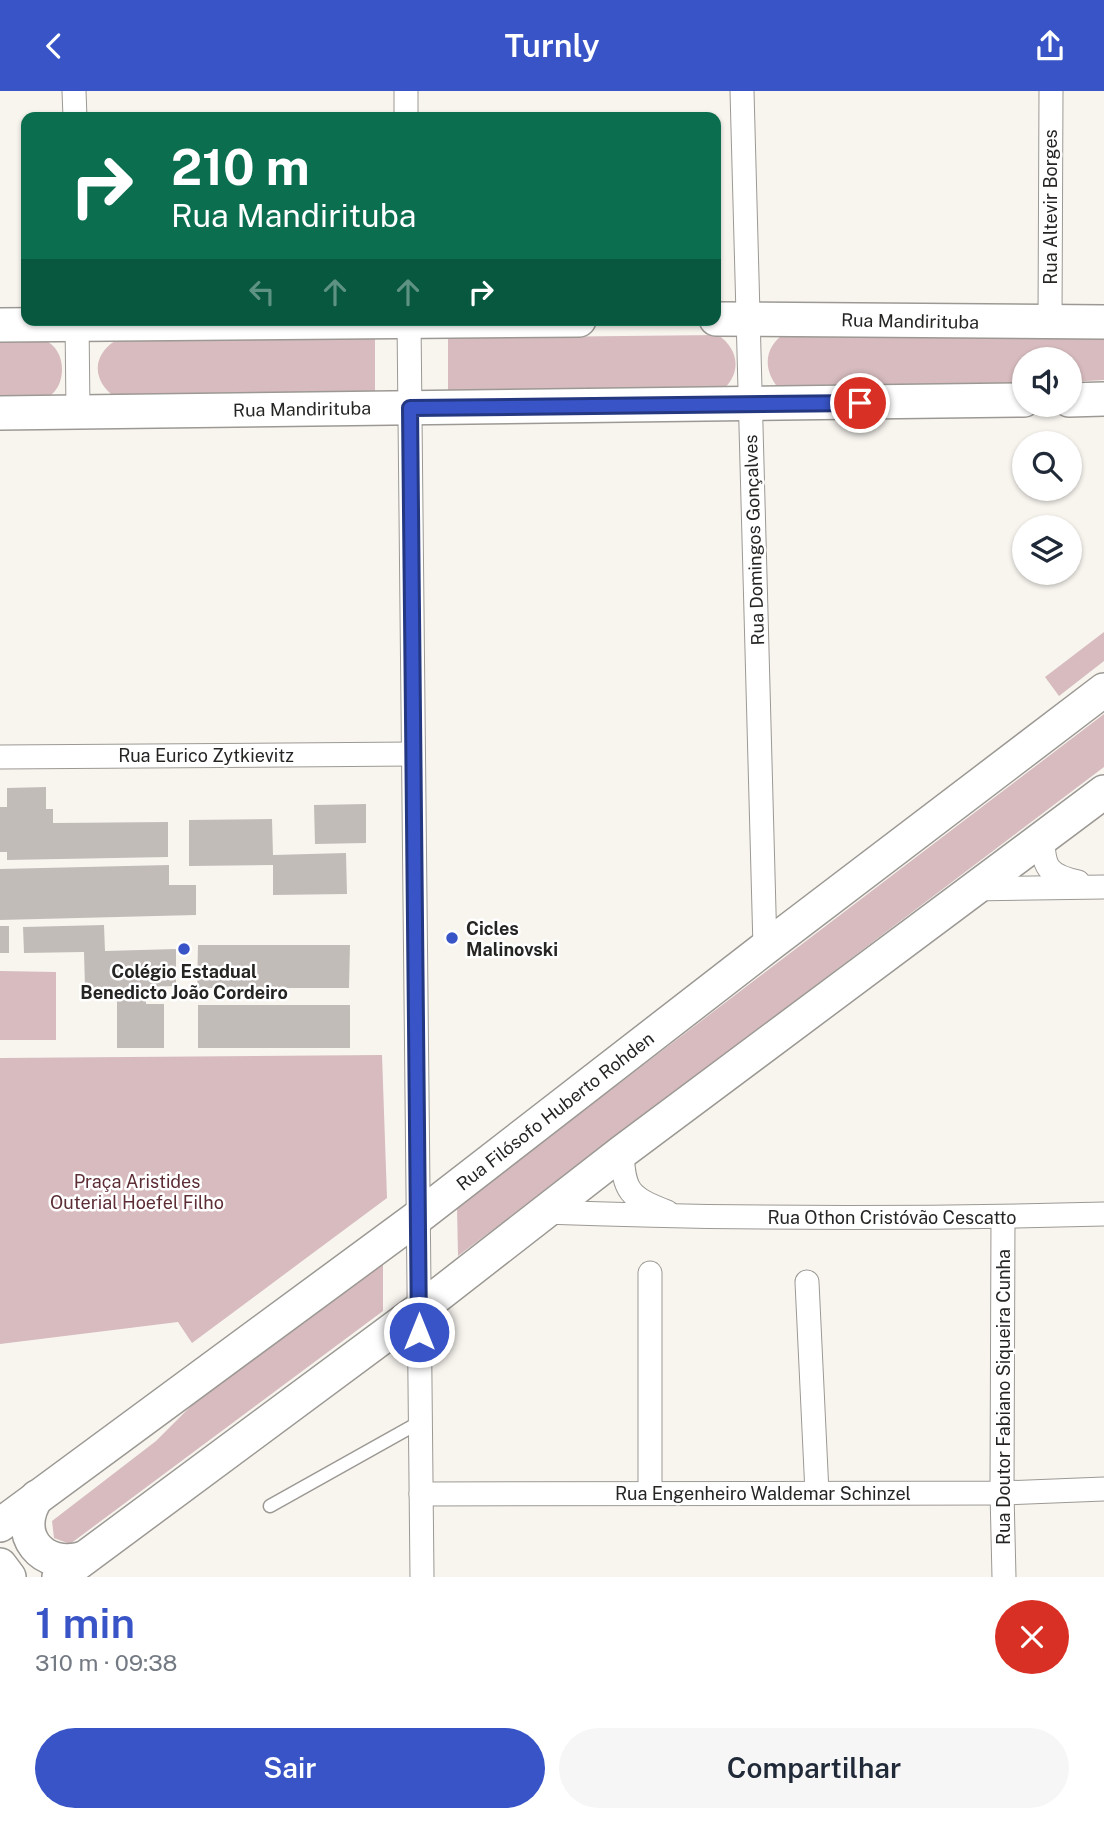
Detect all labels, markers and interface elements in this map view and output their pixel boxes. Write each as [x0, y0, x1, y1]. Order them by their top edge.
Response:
icon: back [35, 27, 73, 65]
text: Turnly [504, 27, 600, 64]
icon: share [1031, 27, 1069, 65]
street label: Rua Altevir Borges [1040, 129, 1061, 285]
text: 210 m [171, 138, 310, 196]
icon: right [56, 140, 147, 231]
text: Rua Mandirituba [171, 197, 416, 234]
icon: left [243, 273, 281, 311]
icon: ahead [316, 273, 354, 311]
icon: ahead [389, 273, 427, 311]
icon: right [462, 273, 500, 311]
street label: Rua Mandirituba [841, 309, 979, 333]
map controls [1012, 347, 1082, 585]
button: sound [1012, 347, 1082, 417]
pin [830, 373, 890, 433]
icon: arrive [841, 384, 879, 422]
street label: Rua Mandirituba [233, 397, 371, 421]
button: search [1012, 431, 1082, 501]
street label: Rua Domingos Gonçalves [740, 434, 768, 646]
button: layers [1012, 515, 1082, 585]
street label: Rua Eurico Zytkievitz [118, 745, 294, 766]
place label: Cicles Malinovski [466, 918, 558, 960]
marker: Cicles Malinovski [444, 930, 460, 946]
marker: Colégio Estadual Benedicto João Cordeiro [176, 941, 192, 957]
place label: Colégio Estadual Benedicto João Cordeiro [80, 961, 288, 1003]
street label: Rua Filósofo Huberto Rohden [452, 1027, 658, 1195]
park label: Praça Aristides Outerial Hoefel Filho [50, 1171, 224, 1213]
street label: Rua Othon Cristóvão Cescatto [768, 1207, 1016, 1228]
street label: Rua Doutor Fabiano Siqueira Cunha [993, 1249, 1014, 1545]
position arrow [382, 1295, 456, 1369]
street label: Rua Engenheiro Waldemar Schinzel [615, 1483, 911, 1504]
text: 1 min [35, 1598, 135, 1647]
button: close [995, 1600, 1069, 1674]
text: 310 m · 09:38 [35, 1649, 177, 1676]
button: Sair [35, 1728, 545, 1808]
button: Compartilhar [559, 1728, 1069, 1808]

